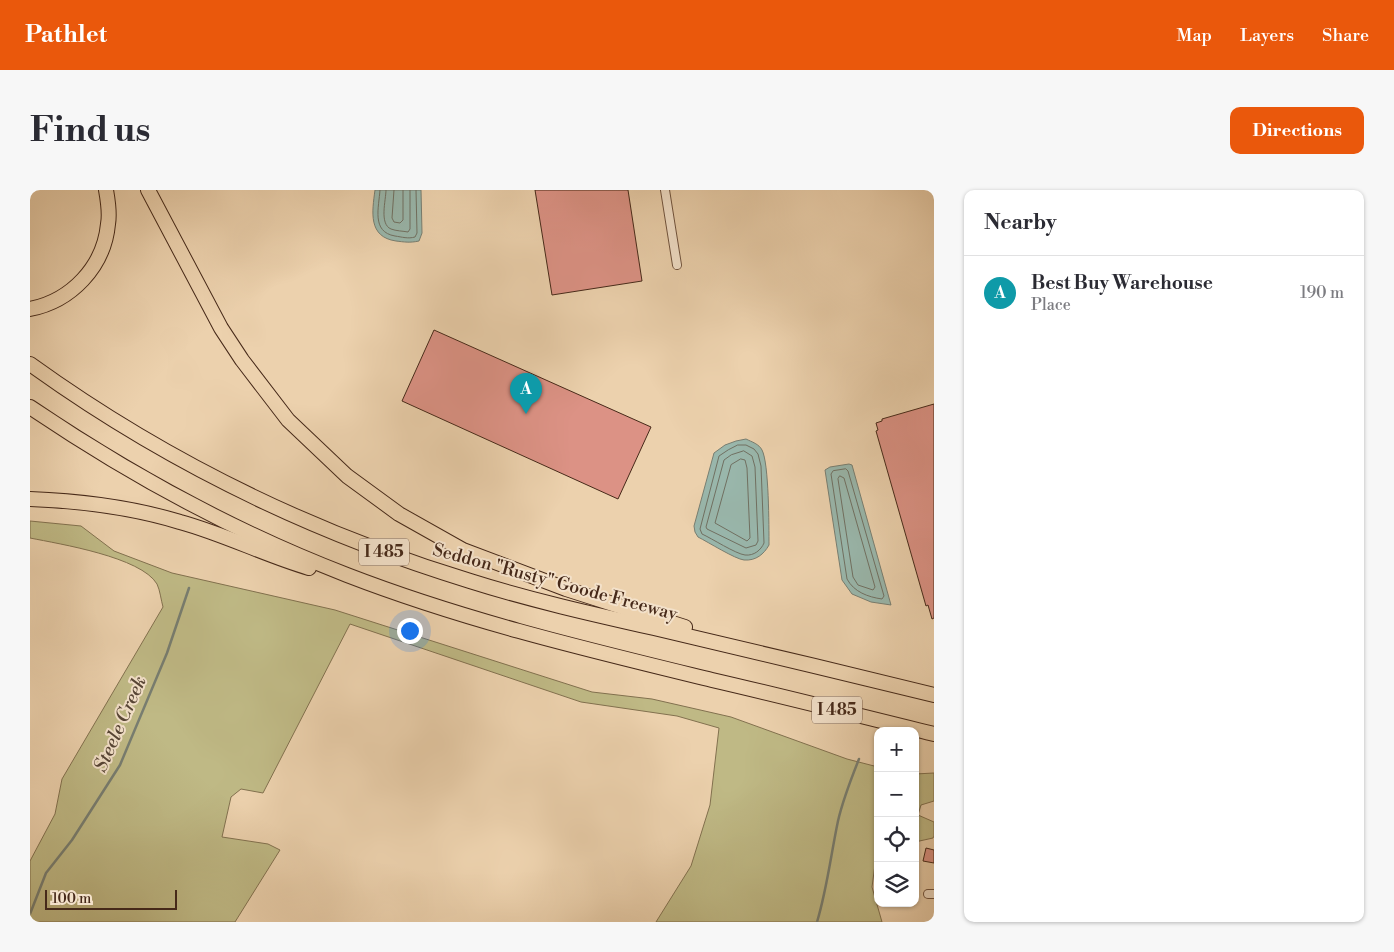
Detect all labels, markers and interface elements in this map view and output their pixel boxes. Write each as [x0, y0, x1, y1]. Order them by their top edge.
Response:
text: Pathlet [25, 20, 107, 50]
text: Map [1177, 24, 1212, 47]
text: Layers [1240, 24, 1294, 47]
text: Share [1322, 24, 1369, 47]
button: Directions [1230, 107, 1364, 154]
text: Find us [30, 109, 150, 152]
text: Nearby [984, 210, 1057, 236]
text: Best Buy Warehouse [1031, 271, 1213, 295]
text: A [994, 283, 1006, 303]
text: 190 m [1300, 283, 1344, 303]
text: Place [1031, 295, 1071, 315]
pin: A [510, 373, 542, 414]
road number: I 485 [359, 538, 409, 566]
street label: Seddon "Rusty" Goode Freeway [430, 538, 680, 626]
your location [397, 618, 423, 644]
water label: Steele Creek [88, 672, 152, 776]
road number: I 485 [812, 696, 862, 724]
map controls [874, 727, 919, 907]
button: + [874, 727, 919, 772]
button: − [874, 772, 919, 817]
button: locate [874, 817, 919, 862]
button: layers [874, 862, 919, 907]
scale bar [45, 887, 178, 910]
text: 100 m [52, 890, 91, 908]

